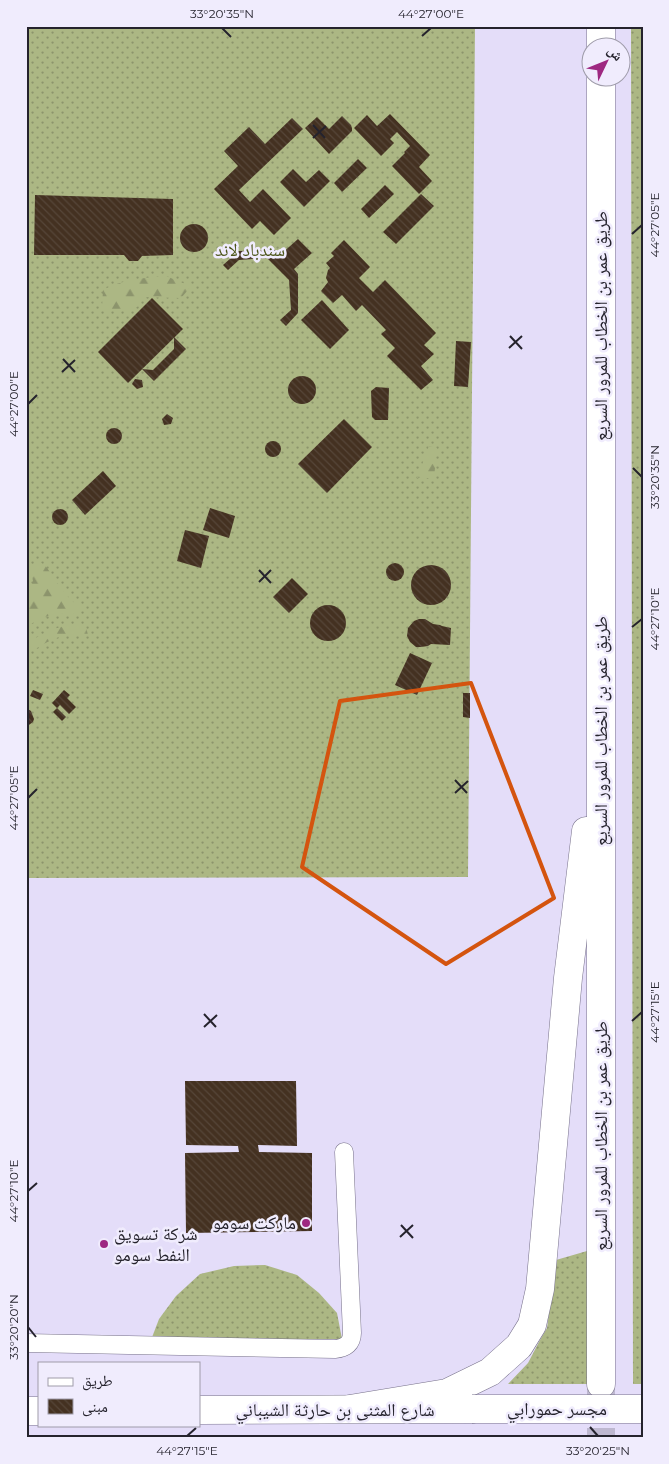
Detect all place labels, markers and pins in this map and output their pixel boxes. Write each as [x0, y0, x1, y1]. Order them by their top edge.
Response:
place label: ماركت سومو [212, 1212, 296, 1234]
marker: ماركت سومو [300, 1217, 312, 1229]
place label: شركة تسويق النفط سومو [114, 1223, 198, 1266]
marker: شركة تسويق النفط سومو [98, 1238, 110, 1250]

